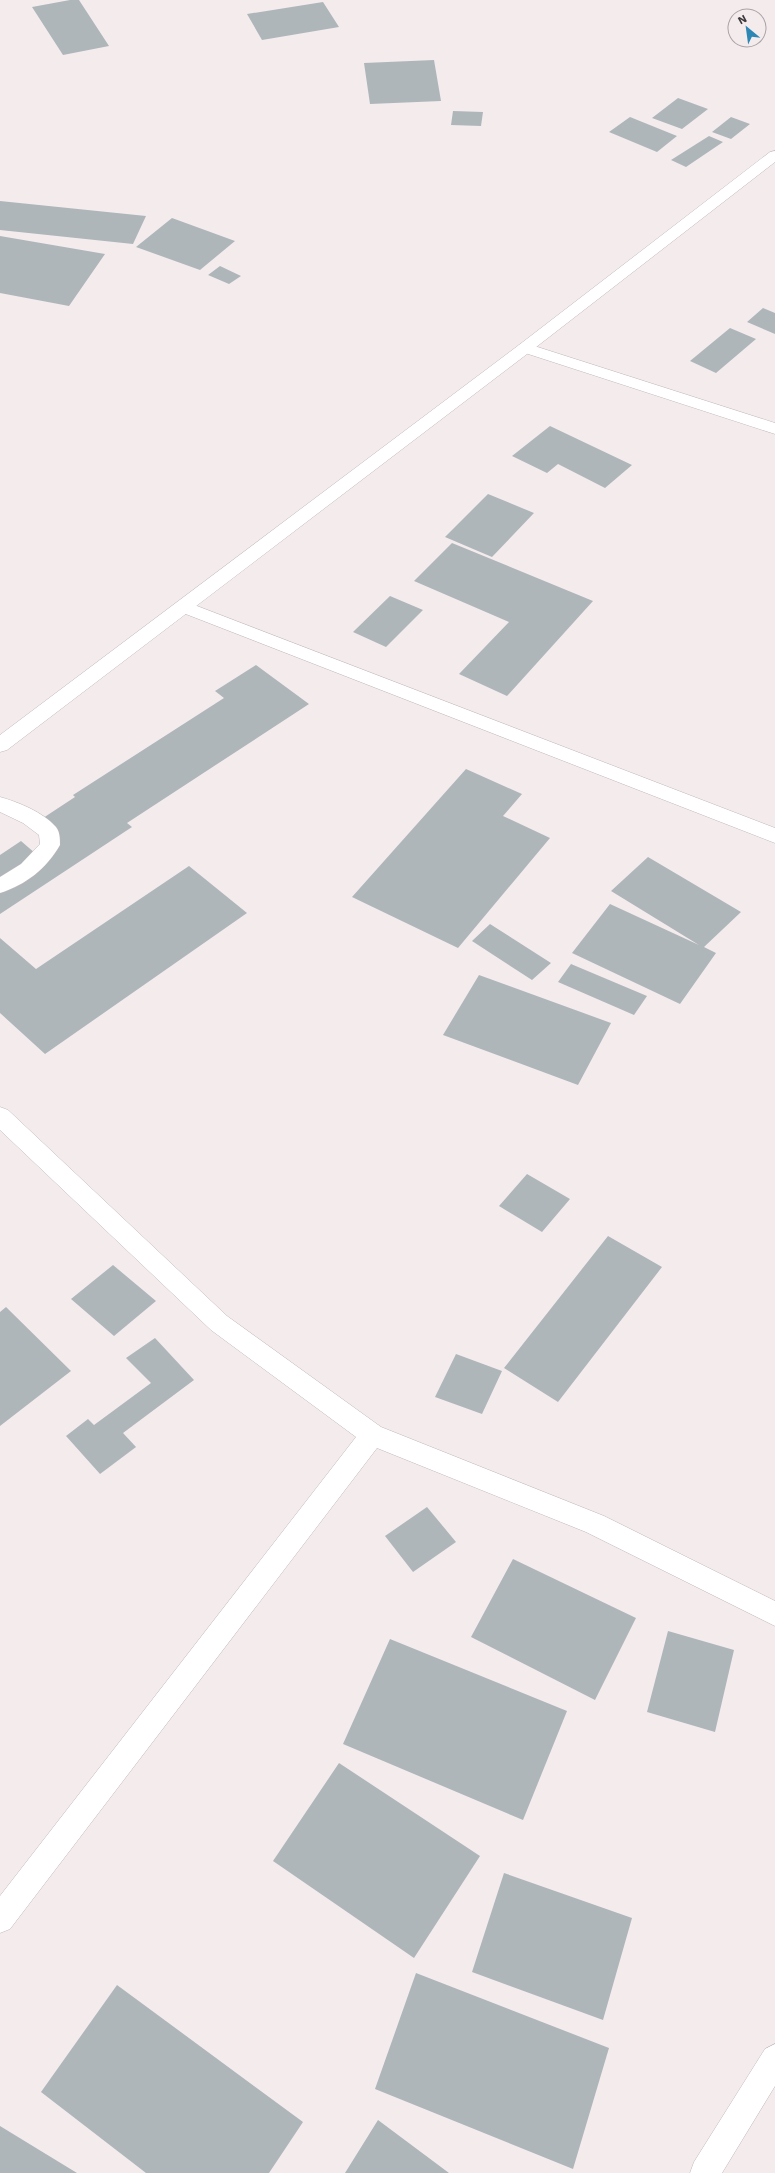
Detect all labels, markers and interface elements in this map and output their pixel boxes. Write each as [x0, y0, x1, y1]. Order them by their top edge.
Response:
north arrow [727, 8, 767, 48]
text: N [736, 12, 749, 27]

